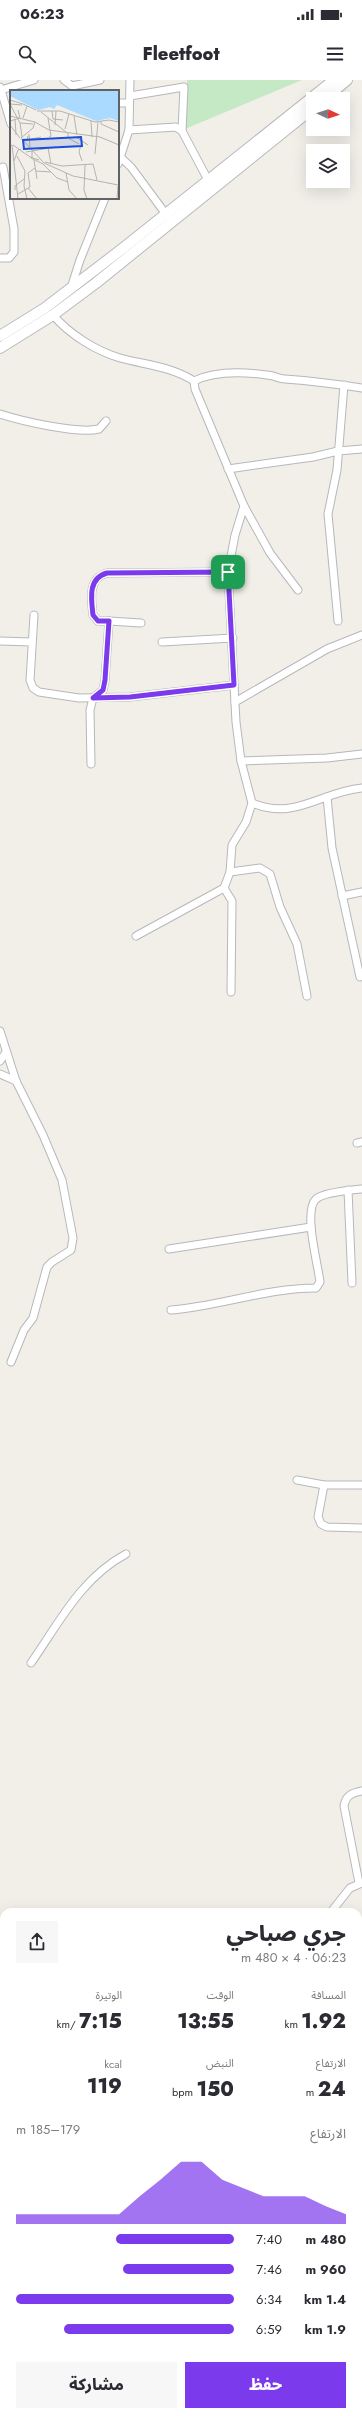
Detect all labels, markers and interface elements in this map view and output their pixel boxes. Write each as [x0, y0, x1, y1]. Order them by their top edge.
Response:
text: 06:23 [20, 3, 64, 25]
text: Fleetfoot [142, 41, 220, 67]
icon: search [16, 43, 38, 65]
icon: menu [324, 43, 346, 65]
inset map [10, 90, 119, 199]
north arrow [306, 92, 350, 136]
map controls [306, 92, 350, 188]
button: layers [306, 144, 350, 188]
pin [211, 555, 245, 589]
icon: arrive [217, 561, 239, 583]
text: جري صباحي [226, 1917, 346, 1949]
button: share [16, 1921, 58, 1963]
text: 06:23 · 4 × 480 m [241, 1948, 346, 1967]
text: الوتيرة [96, 1987, 122, 2003]
text: الوقت [206, 1987, 234, 2003]
text: المسافة [311, 1987, 346, 2003]
text: 7:15 [79, 2007, 122, 2036]
text: 13:55 [177, 2007, 234, 2036]
text: 1.92 [301, 2007, 346, 2036]
text: /km [57, 2016, 79, 2032]
text: km [285, 2016, 301, 2032]
text: النبض [206, 2055, 234, 2071]
text: الارتفاع [316, 2055, 346, 2071]
text: kcal [104, 2056, 122, 2072]
text: 119 [87, 2072, 122, 2101]
text: 150 [196, 2075, 234, 2104]
text: 24 [318, 2075, 346, 2104]
text: bpm [172, 2084, 196, 2100]
text: m [306, 2084, 318, 2100]
text: 179–185 m [16, 2120, 80, 2139]
text: الارتفاع [310, 2124, 346, 2143]
text: 7:40 [256, 2230, 282, 2249]
text: 480 m [306, 2230, 346, 2249]
text: 7:46 [256, 2260, 282, 2279]
text: 960 m [305, 2260, 346, 2279]
text: 6:34 [256, 2290, 282, 2309]
text: 1.4 km [304, 2290, 346, 2309]
text: 6:59 [256, 2320, 282, 2339]
text: 1.9 km [304, 2320, 346, 2339]
button: مشاركة [16, 2362, 177, 2408]
button: حفظ [185, 2362, 346, 2408]

